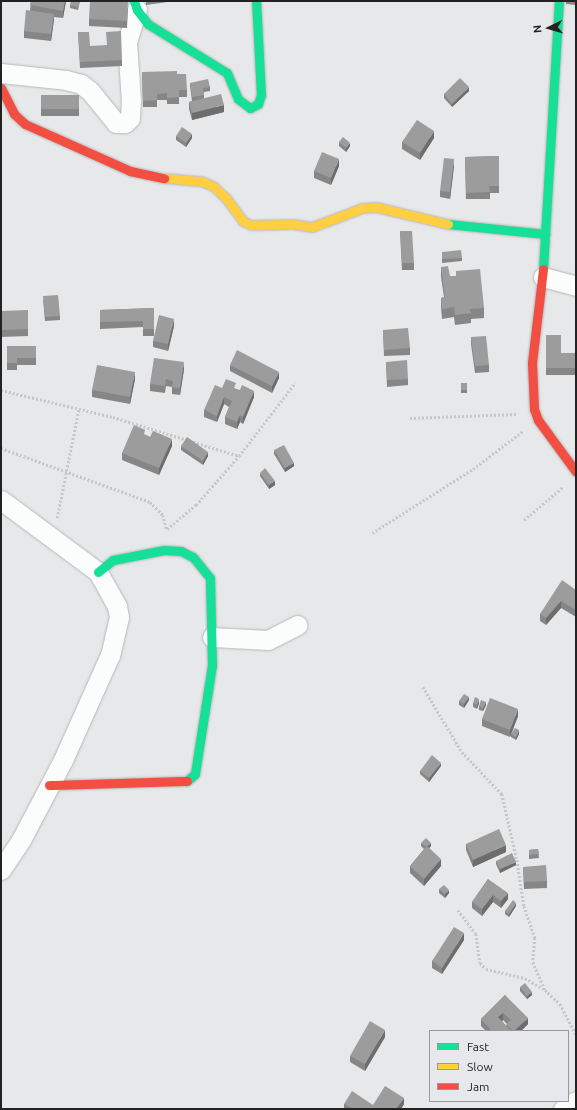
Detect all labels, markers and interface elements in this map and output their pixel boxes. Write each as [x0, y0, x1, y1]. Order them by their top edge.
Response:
north arrow [529, 8, 569, 48]
text: N [531, 24, 543, 34]
legend [429, 1030, 569, 1102]
text: Fast [467, 1040, 489, 1053]
text: Slow [467, 1060, 493, 1073]
text: Jam [467, 1080, 489, 1093]

